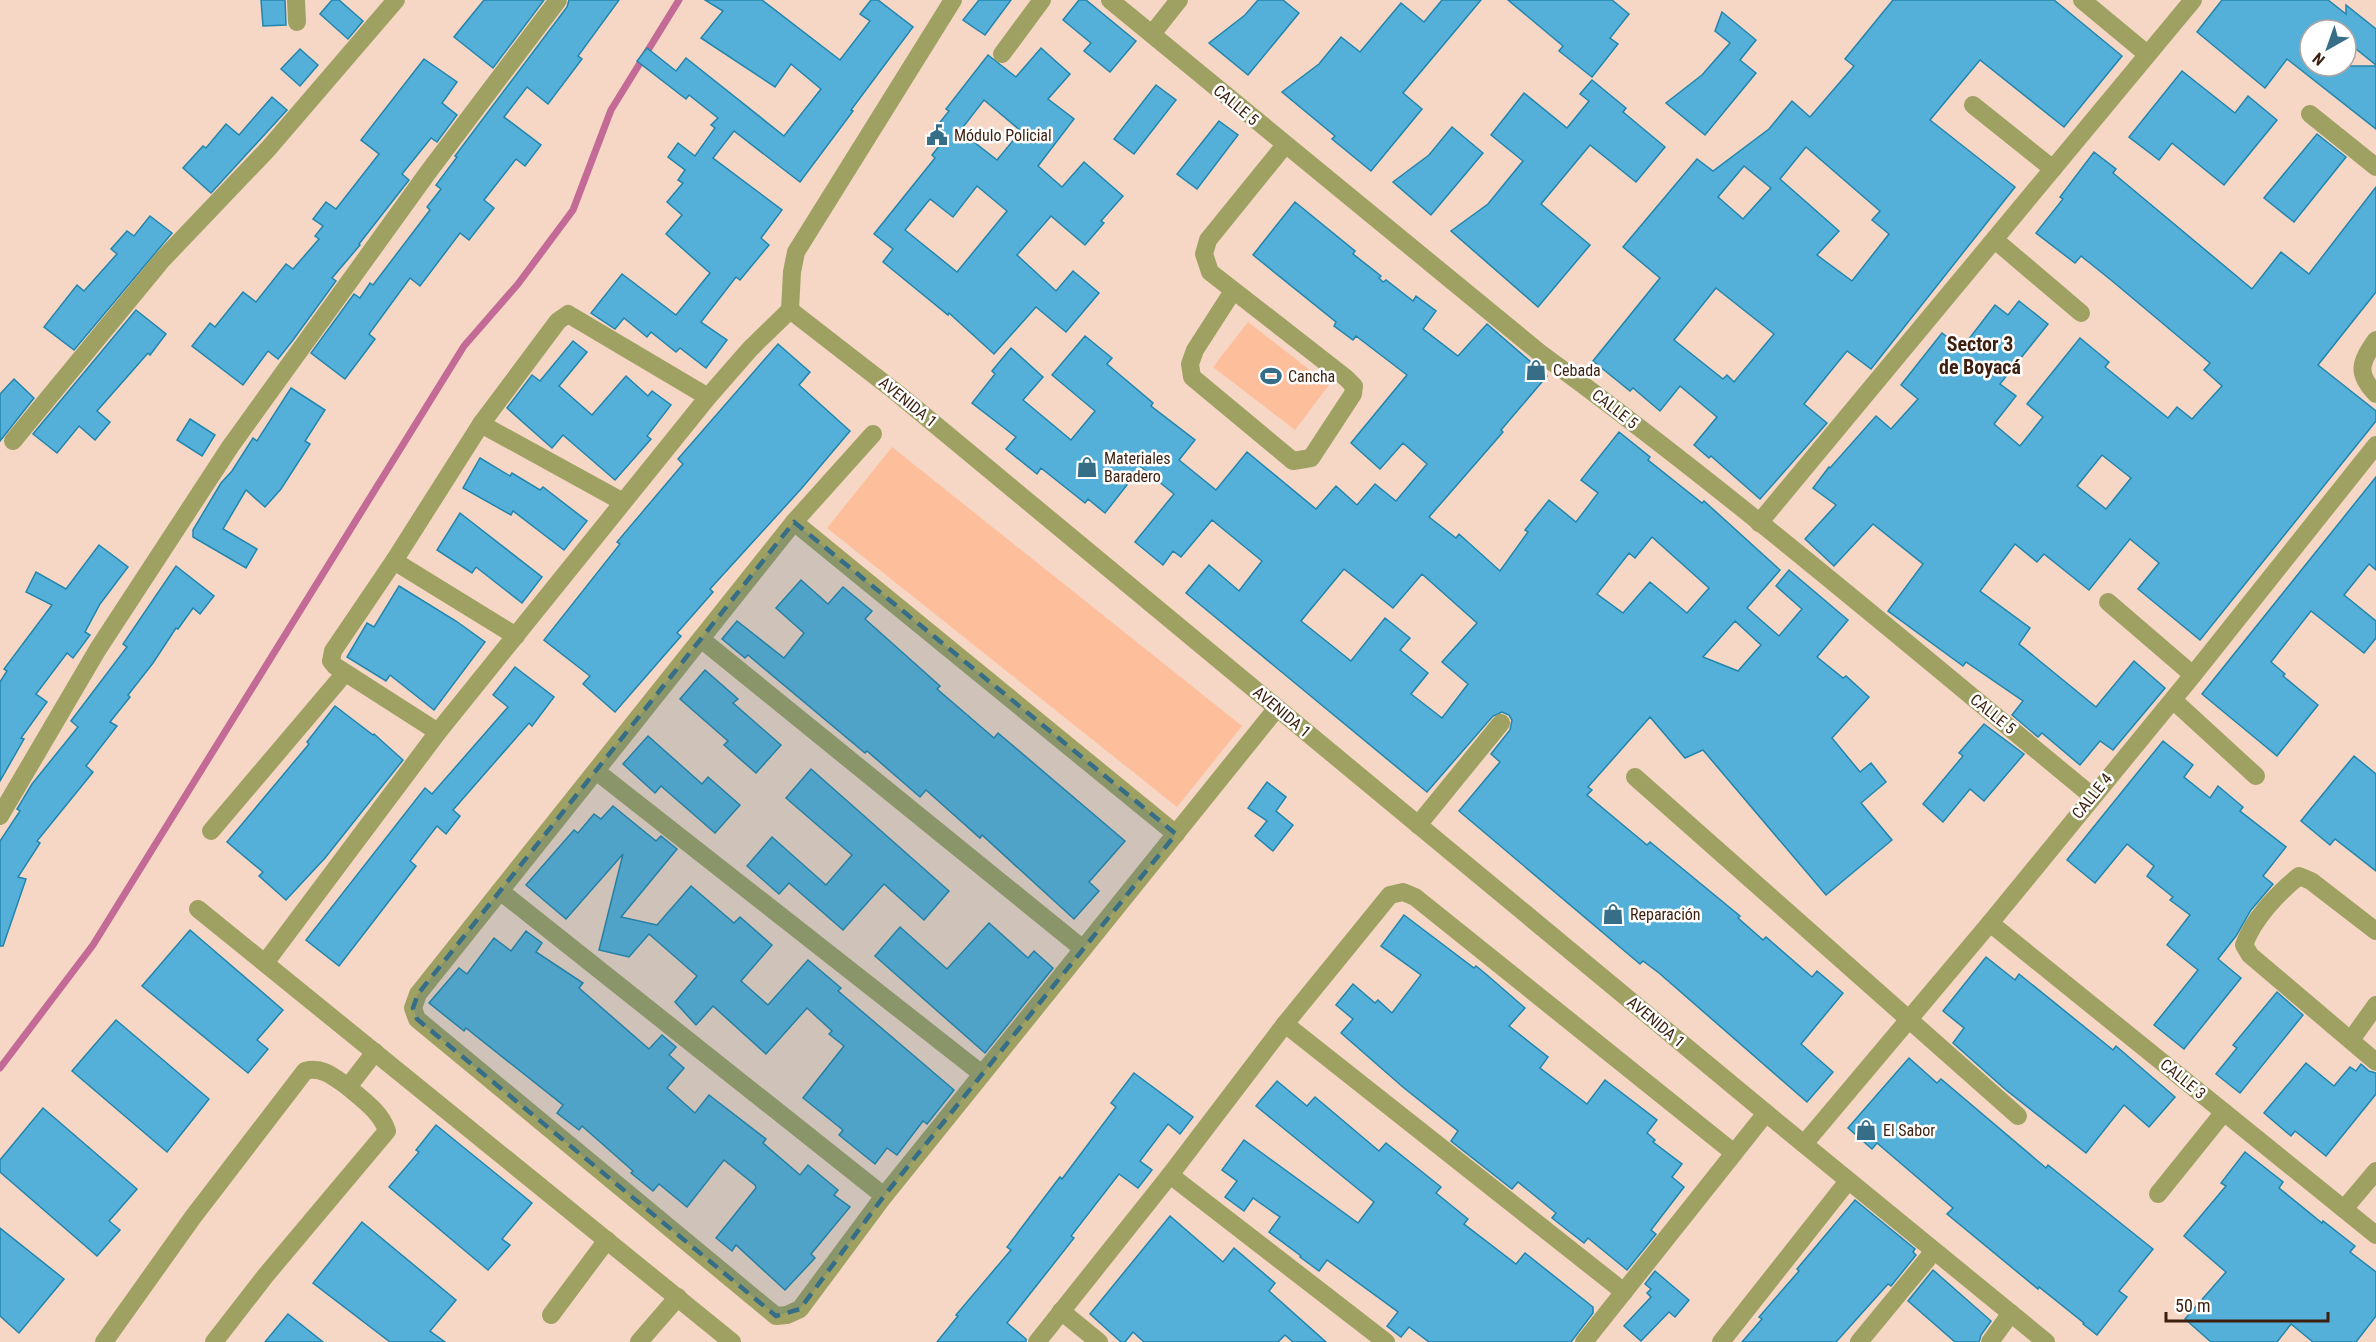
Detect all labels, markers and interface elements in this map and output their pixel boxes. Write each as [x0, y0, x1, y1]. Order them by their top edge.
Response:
north arrow [2298, 18, 2358, 78]
text: N [2309, 49, 2329, 70]
street label: CALLE 5 [1210, 81, 1262, 129]
public building icon: Módulo Policial [925, 123, 949, 147]
place label: Módulo Policial [954, 126, 1052, 145]
district label: Sector 3 de Boyacá [1939, 332, 2021, 379]
shop icon: Cebada [1524, 358, 1548, 382]
place label: Cebada [1553, 361, 1601, 380]
sports icon: Cancha [1259, 364, 1283, 388]
place label: Cancha [1288, 367, 1335, 386]
street label: AVENIDA 1 [875, 373, 941, 431]
street label: CALLE 5 [1588, 385, 1642, 433]
place label: Materiales Baradero [1104, 449, 1171, 486]
shop icon: Materiales Baradero [1075, 455, 1099, 479]
street label: AVENIDA 1 [1249, 682, 1315, 742]
street label: CALLE 5 [1966, 690, 2020, 738]
street label: CALLE 4 [2068, 769, 2116, 823]
shop icon: Reparación [1601, 902, 1625, 926]
place label: Reparación [1630, 905, 1701, 924]
street label: AVENIDA 1 [1623, 992, 1689, 1052]
street label: CALLE 3 [2156, 1055, 2210, 1103]
shop icon: El Sabor [1854, 1118, 1878, 1142]
place label: El Sabor [1883, 1121, 1935, 1140]
scale bar [2166, 1285, 2328, 1323]
text: 50 m [2175, 1295, 2210, 1316]

